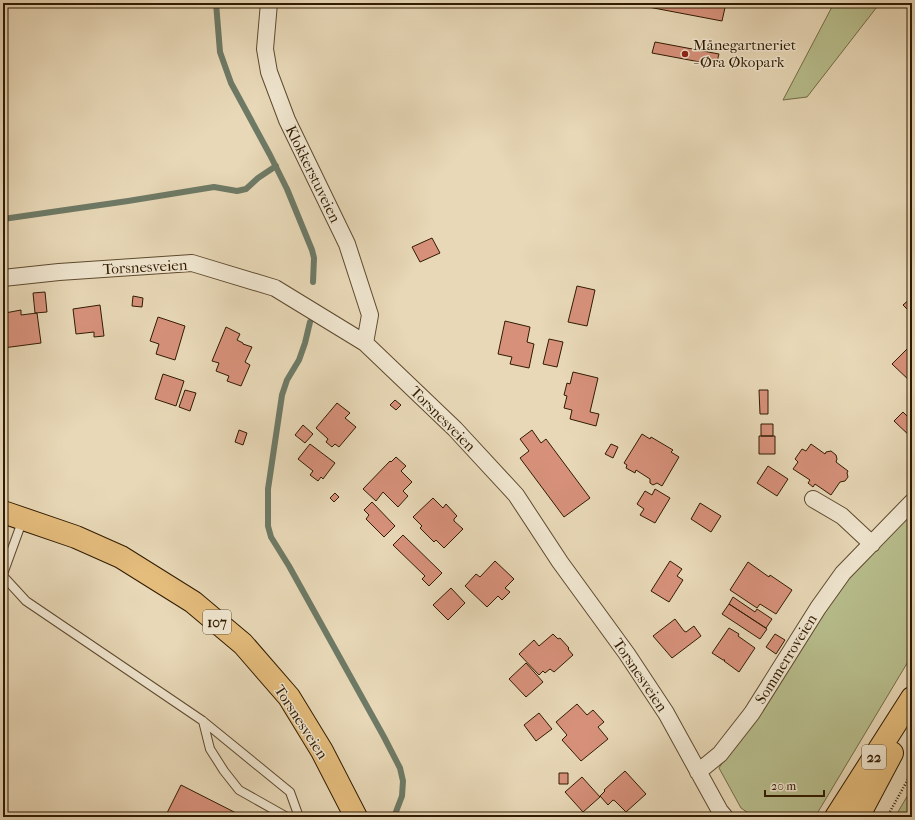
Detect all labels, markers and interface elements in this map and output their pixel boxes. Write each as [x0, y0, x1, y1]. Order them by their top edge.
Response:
place label: Månegartneriet - Øra Økopark [693, 36, 797, 71]
marker: Månegartneriet - Øra Økopark [680, 49, 690, 59]
street label: Klokkerstuveien [282, 122, 344, 226]
street label: Torsnesveien [102, 256, 188, 278]
street label: Torsnesveien [407, 383, 480, 456]
road number: 107 [203, 610, 231, 634]
street label: Sommerroveien [751, 610, 821, 707]
street label: Torsnesveien [609, 635, 671, 715]
street label: Torsnesveien [270, 682, 332, 763]
road number: 22 [862, 745, 886, 769]
scale bar [765, 772, 824, 798]
text: 20 m [771, 779, 796, 793]

